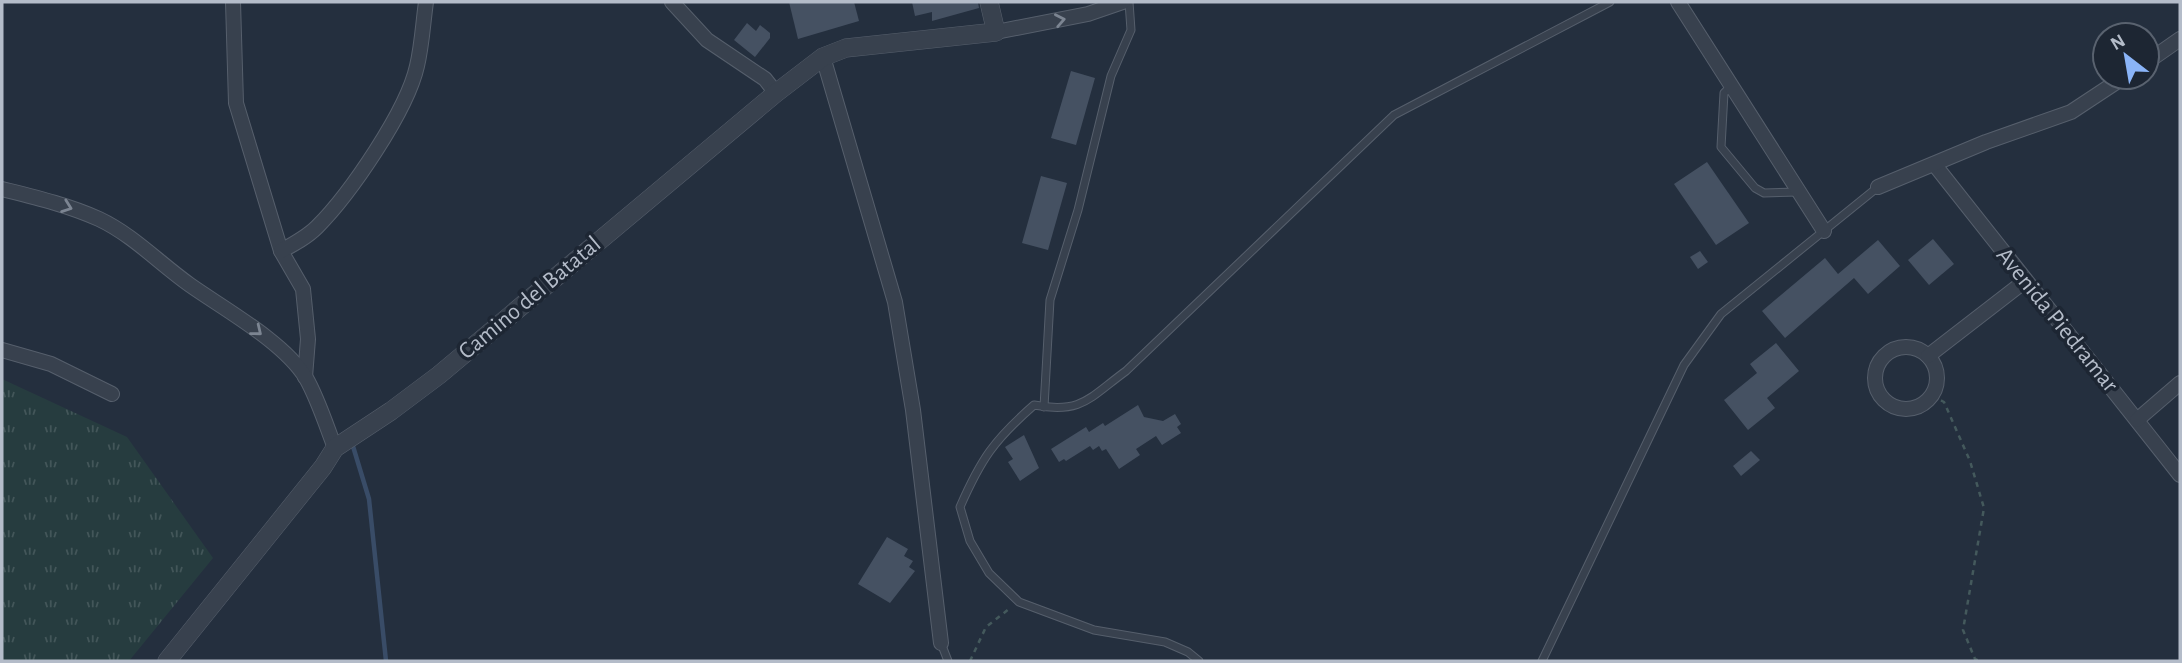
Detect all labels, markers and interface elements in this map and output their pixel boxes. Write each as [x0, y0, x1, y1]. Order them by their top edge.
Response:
one-way arrow [1054, 13, 1066, 28]
north arrow [2091, 21, 2161, 91]
text: N [2107, 31, 2129, 54]
one-way arrow [61, 199, 73, 213]
street label: Camino del Batatal [454, 232, 606, 364]
street label: Avenida Piedramar [1992, 243, 2122, 397]
one-way arrow [249, 322, 261, 335]

